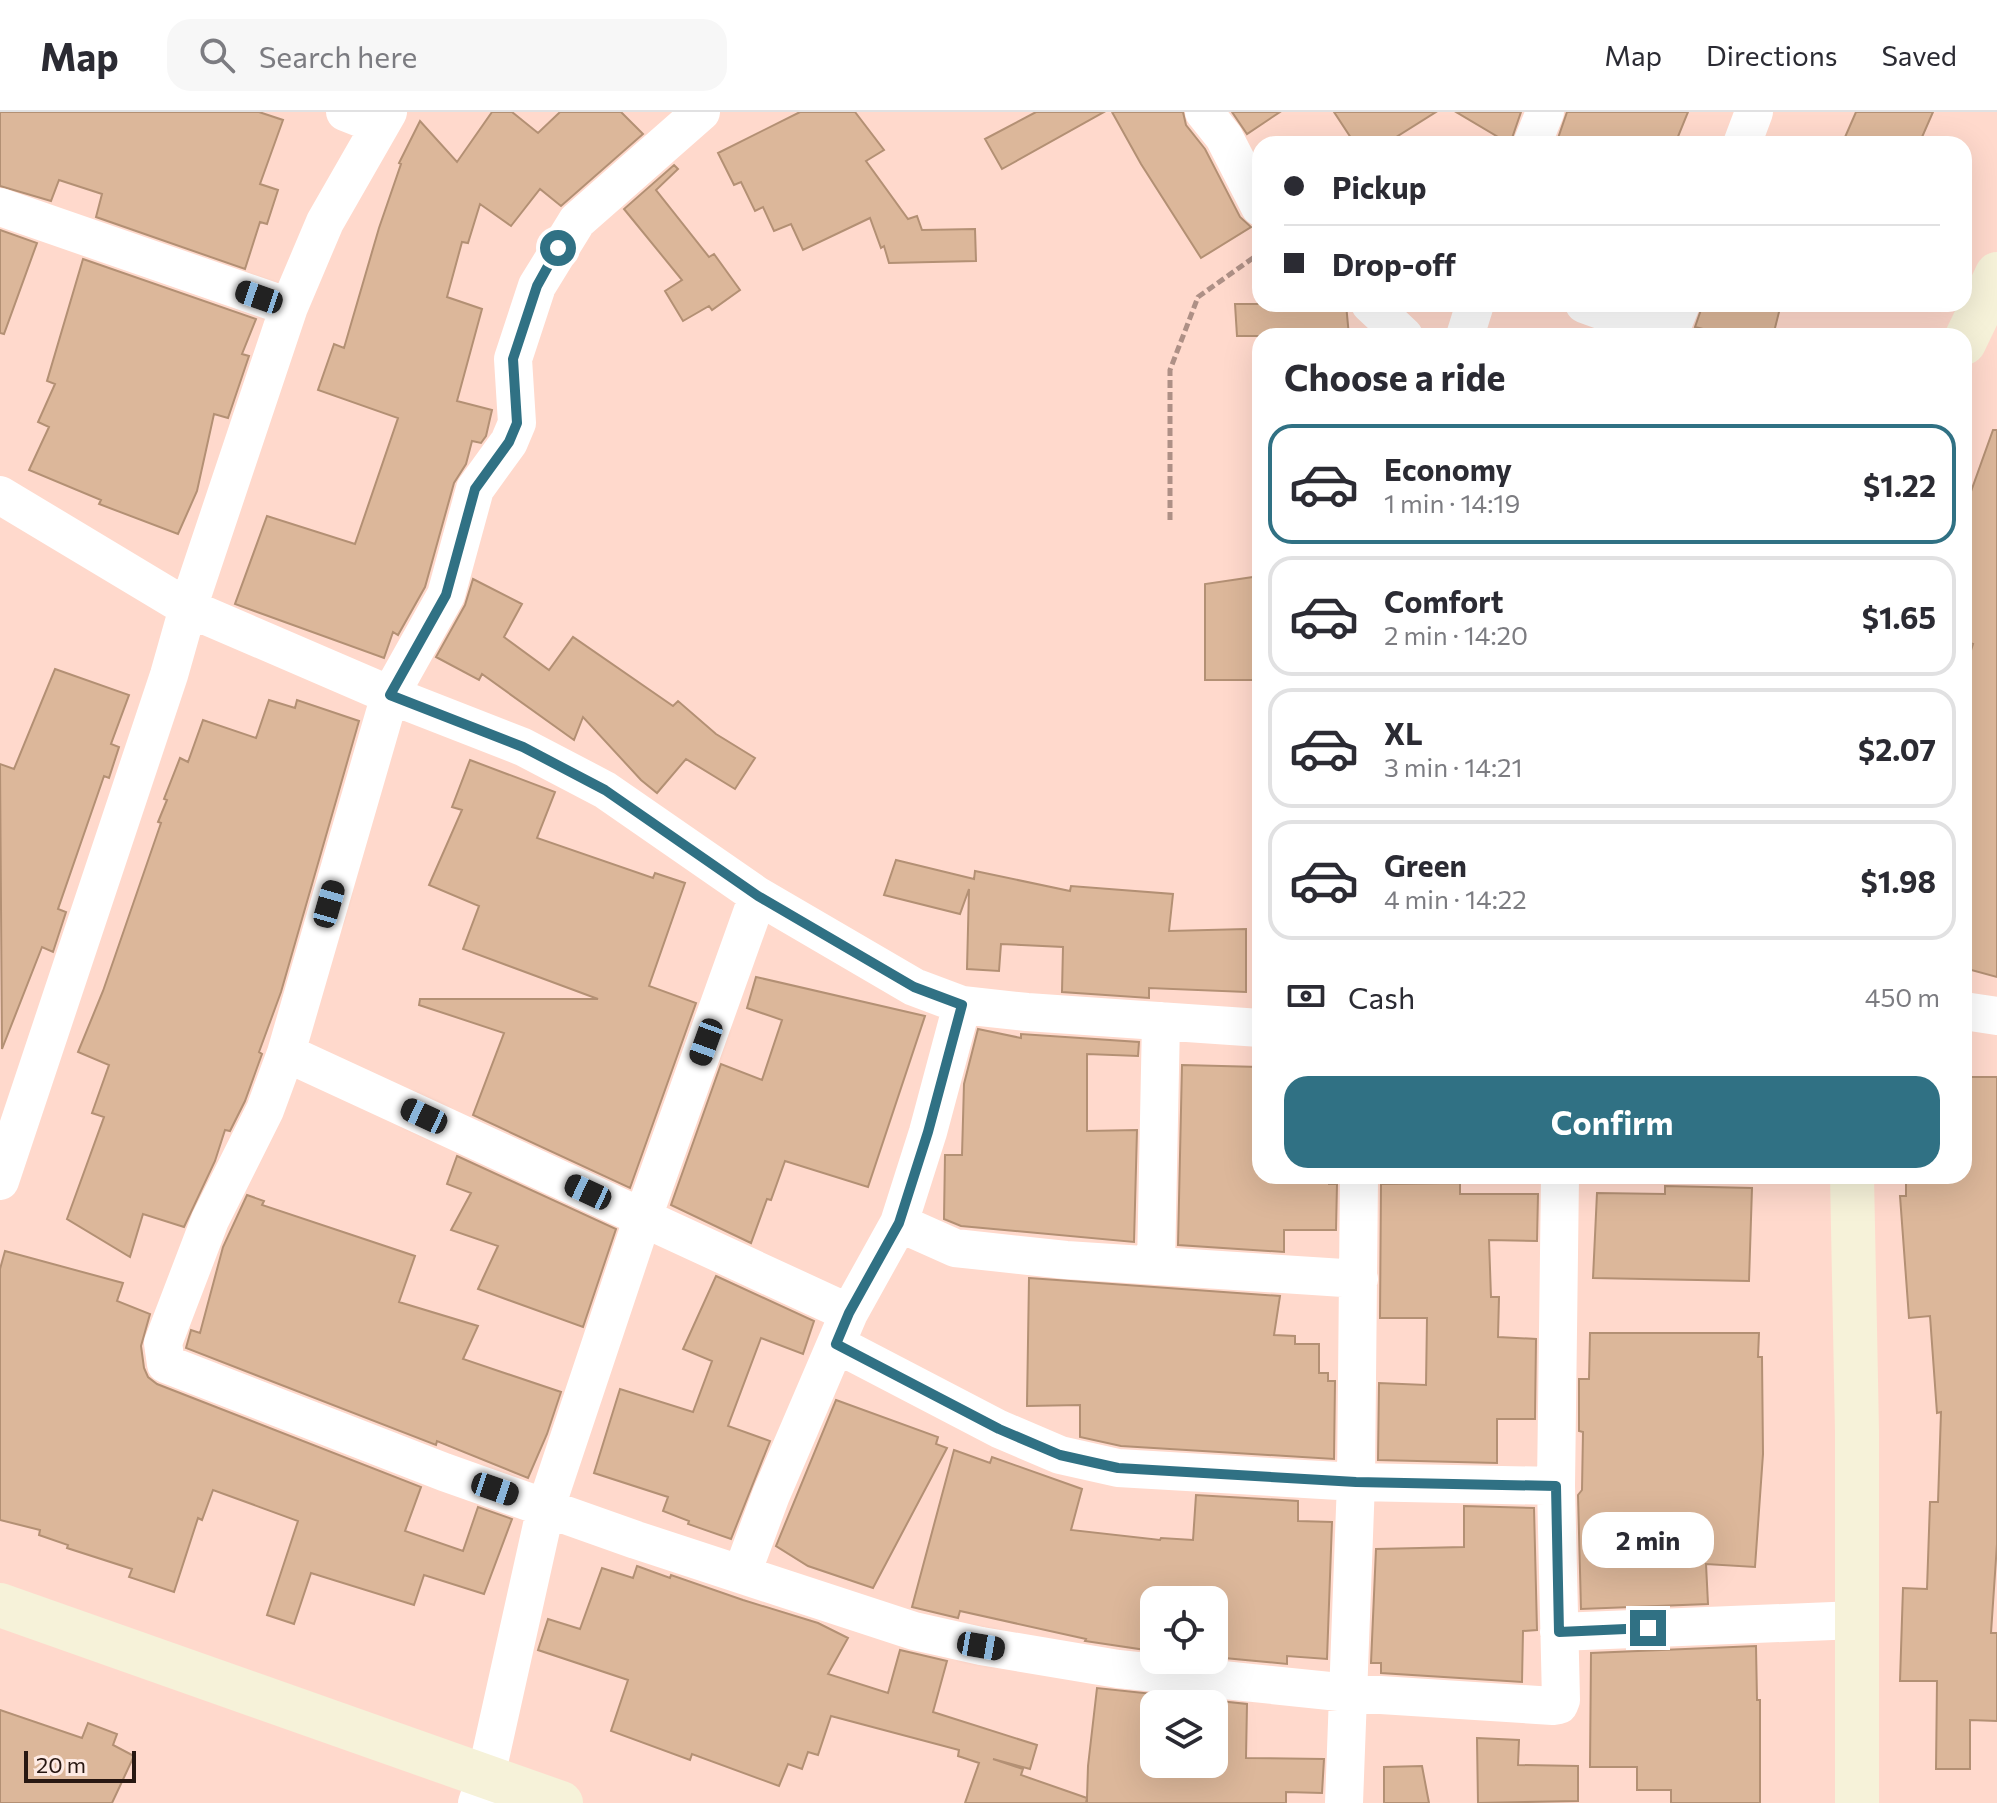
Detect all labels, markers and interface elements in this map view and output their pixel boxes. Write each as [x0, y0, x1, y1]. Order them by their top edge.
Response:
search box [167, 19, 727, 91]
text: Map [40, 32, 119, 79]
icon: search [195, 33, 239, 77]
text: Search here [259, 37, 417, 74]
text: Map [1604, 38, 1662, 72]
text: Directions [1706, 38, 1837, 72]
text: Saved [1881, 38, 1957, 72]
text: Pickup [1332, 168, 1426, 205]
route start [540, 230, 576, 266]
text: Drop-off [1332, 245, 1456, 282]
car [232, 278, 286, 316]
text: Choose a ride [1284, 354, 1505, 398]
icon: car [1288, 448, 1360, 520]
text: Economy [1384, 450, 1512, 487]
text: $1.22 [1863, 466, 1936, 503]
text: 1 min · 14:19 [1384, 487, 1520, 518]
icon: car [1288, 580, 1360, 652]
text: Comfort [1384, 582, 1503, 619]
text: $1.65 [1862, 598, 1936, 635]
text: 2 min · 14:20 [1384, 619, 1528, 650]
icon: car [1288, 712, 1360, 784]
text: XL [1384, 714, 1423, 751]
text: $2.07 [1858, 730, 1936, 767]
text: 3 min · 14:21 [1384, 751, 1523, 782]
icon: car [1288, 844, 1360, 916]
text: Green [1384, 846, 1467, 883]
text: $1.98 [1861, 862, 1936, 899]
car [311, 878, 347, 930]
text: 4 min · 14:22 [1384, 883, 1527, 914]
icon: cash [1284, 974, 1328, 1018]
text: Cash [1348, 978, 1415, 1015]
text: 450 m [1865, 981, 1940, 1012]
car [687, 1015, 725, 1069]
button: Confirm [1284, 1076, 1940, 1168]
car [397, 1095, 451, 1137]
car [561, 1171, 615, 1213]
car [468, 1470, 522, 1508]
callout: 2 min [1582, 1512, 1714, 1568]
text: 2 min [1616, 1524, 1680, 1555]
map controls [1140, 1586, 1228, 1778]
button: locate [1140, 1586, 1228, 1674]
route end [1630, 1610, 1666, 1646]
car [955, 1630, 1007, 1662]
button: layers [1140, 1690, 1228, 1778]
scale bar [24, 1747, 136, 1783]
text: 20 m [36, 1751, 86, 1778]

